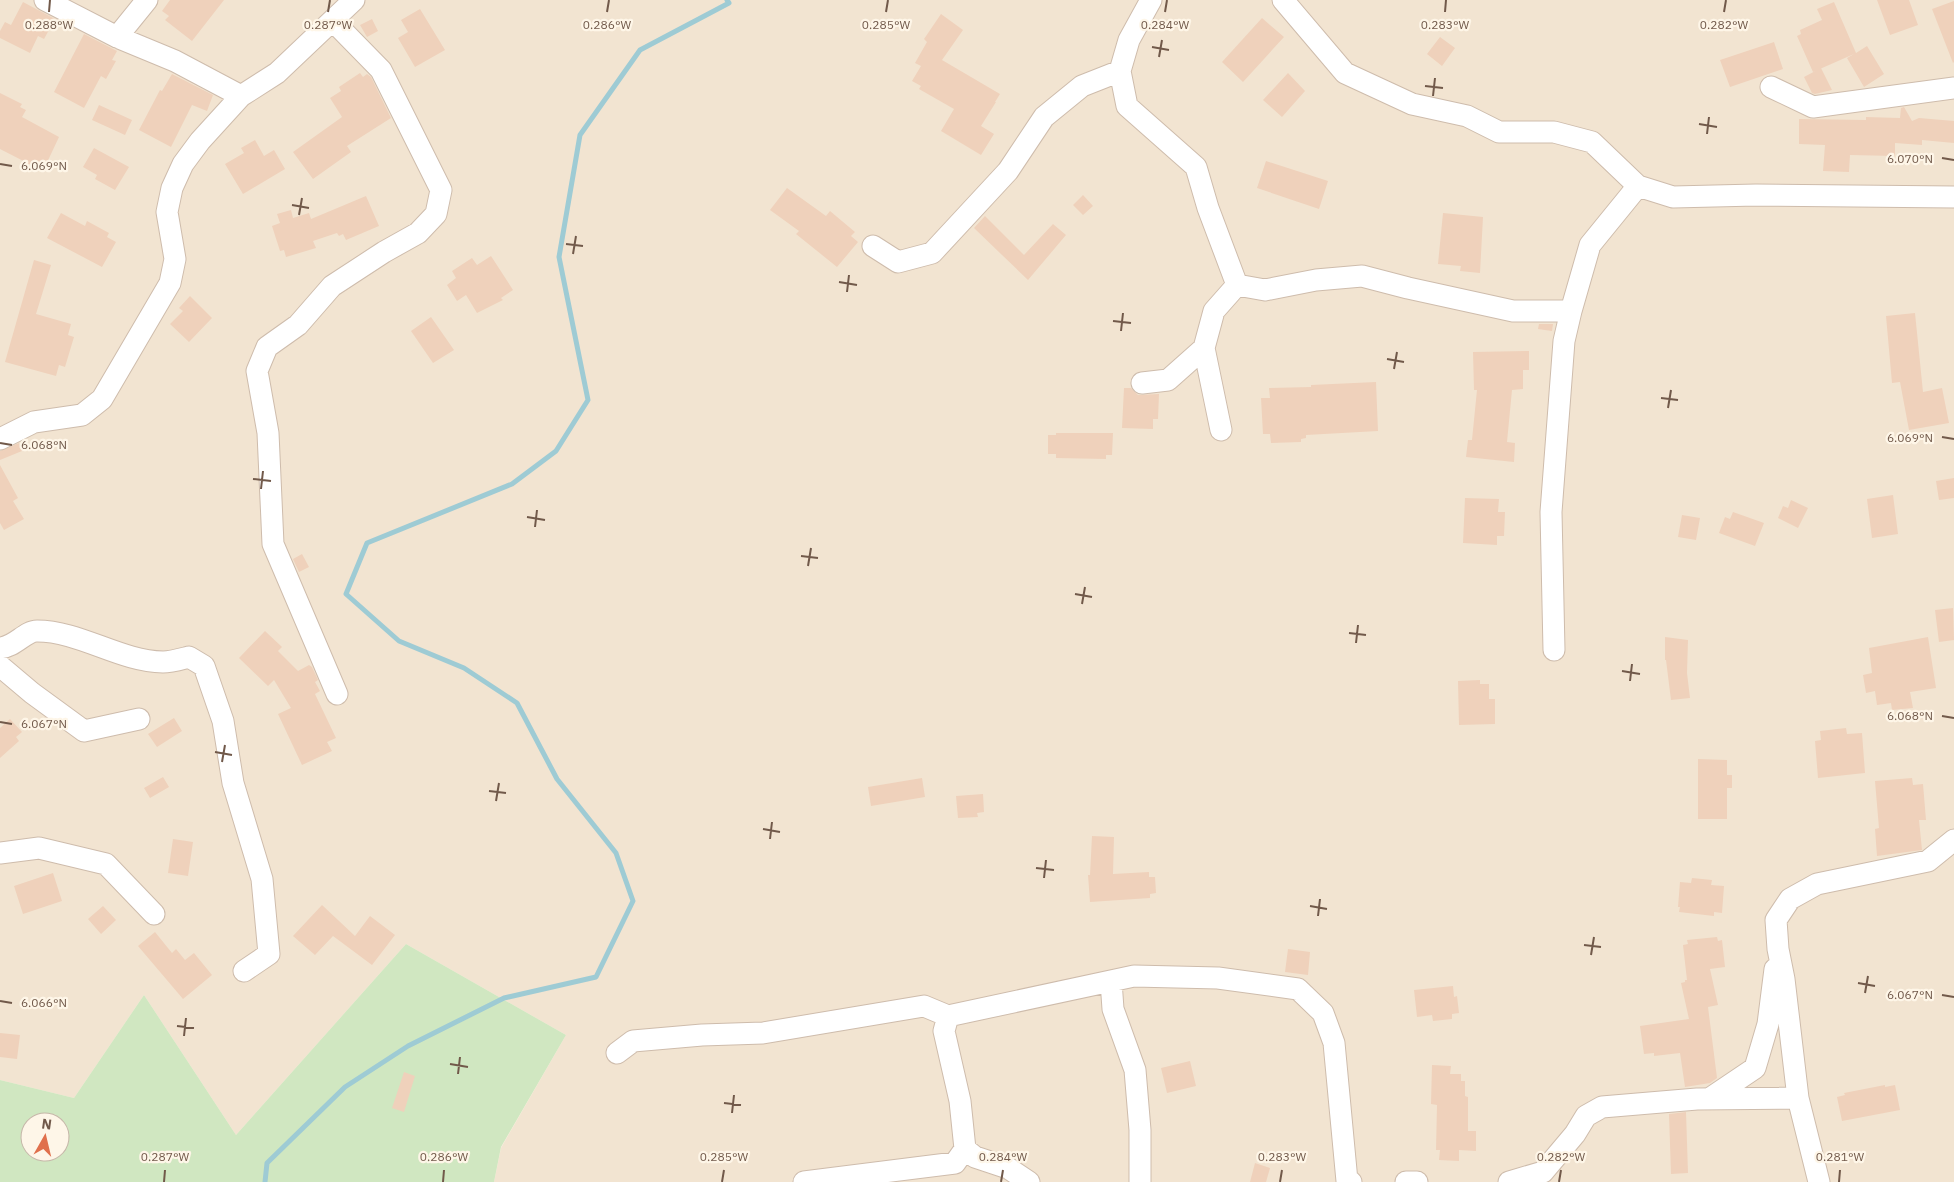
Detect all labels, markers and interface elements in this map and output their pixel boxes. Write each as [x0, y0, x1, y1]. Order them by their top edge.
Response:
text: 0.288°W [25, 17, 73, 32]
text: 0.287°W [304, 17, 352, 32]
text: 0.286°W [583, 17, 631, 32]
text: 0.285°W [862, 17, 910, 32]
text: 0.284°W [1141, 17, 1189, 32]
text: 0.283°W [1421, 17, 1469, 32]
text: 0.282°W [1700, 17, 1748, 32]
text: 6.070°N [1887, 151, 1933, 166]
text: 6.069°N [21, 158, 67, 173]
text: 6.069°N [1887, 430, 1933, 445]
text: 6.068°N [21, 437, 67, 452]
text: 6.068°N [1887, 708, 1933, 723]
text: 6.067°N [21, 716, 67, 731]
text: 6.067°N [1887, 987, 1933, 1002]
text: 6.066°N [21, 995, 67, 1010]
north arrow [20, 1112, 70, 1162]
text: N [41, 1115, 53, 1134]
text: 0.287°W [141, 1149, 189, 1164]
text: 0.286°W [420, 1149, 468, 1164]
text: 0.285°W [700, 1149, 748, 1164]
text: 0.284°W [979, 1149, 1027, 1164]
text: 0.283°W [1258, 1149, 1306, 1164]
text: 0.282°W [1537, 1149, 1585, 1164]
text: 0.281°W [1816, 1149, 1864, 1164]

